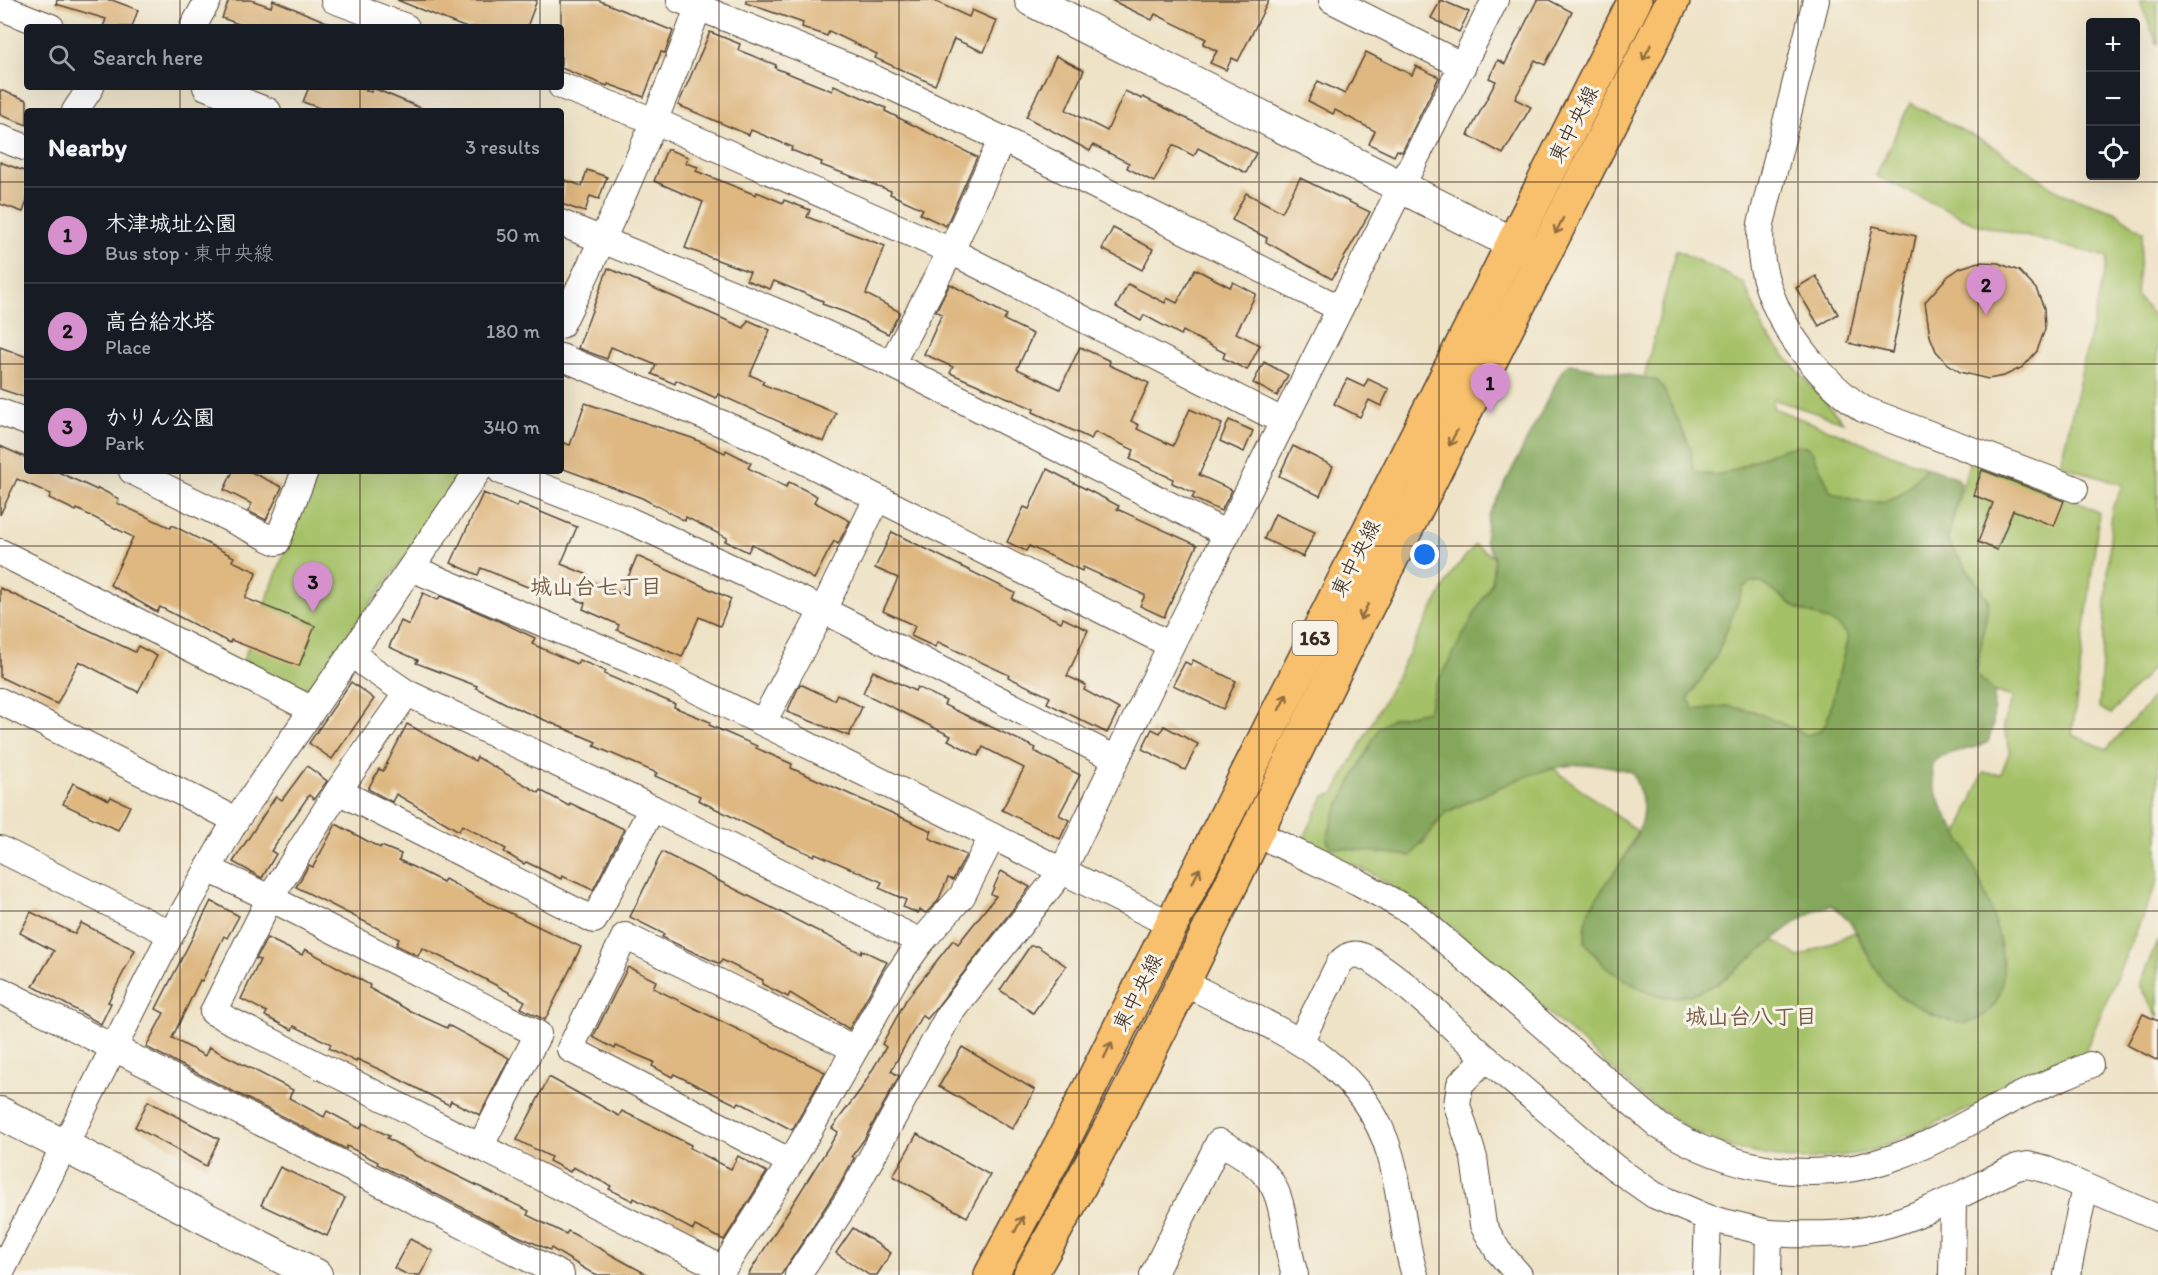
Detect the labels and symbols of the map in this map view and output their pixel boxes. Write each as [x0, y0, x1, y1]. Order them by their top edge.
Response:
one-way arrow [1640, 43, 1652, 61]
street label: 東中央線 [1543, 81, 1603, 167]
one-way arrow [1553, 217, 1564, 235]
pin: 2 [1966, 266, 2006, 315]
pin: 1 [1470, 364, 1510, 413]
one-way arrow [1446, 429, 1458, 447]
street label: 東中央線 [1325, 515, 1385, 601]
your location [1410, 540, 1439, 569]
pin: 3 [294, 562, 332, 612]
district label: 城山台七丁目 [530, 573, 662, 600]
one-way arrow [1358, 603, 1370, 621]
road number: 163 [1292, 621, 1338, 655]
one-way arrow [1278, 693, 1289, 711]
one-way arrow [1191, 868, 1202, 886]
street label: 東中央線 [1107, 949, 1167, 1035]
district label: 城山台八丁目 [1685, 1003, 1817, 1030]
one-way arrow [1103, 1042, 1114, 1060]
one-way arrow [1014, 1215, 1025, 1233]

